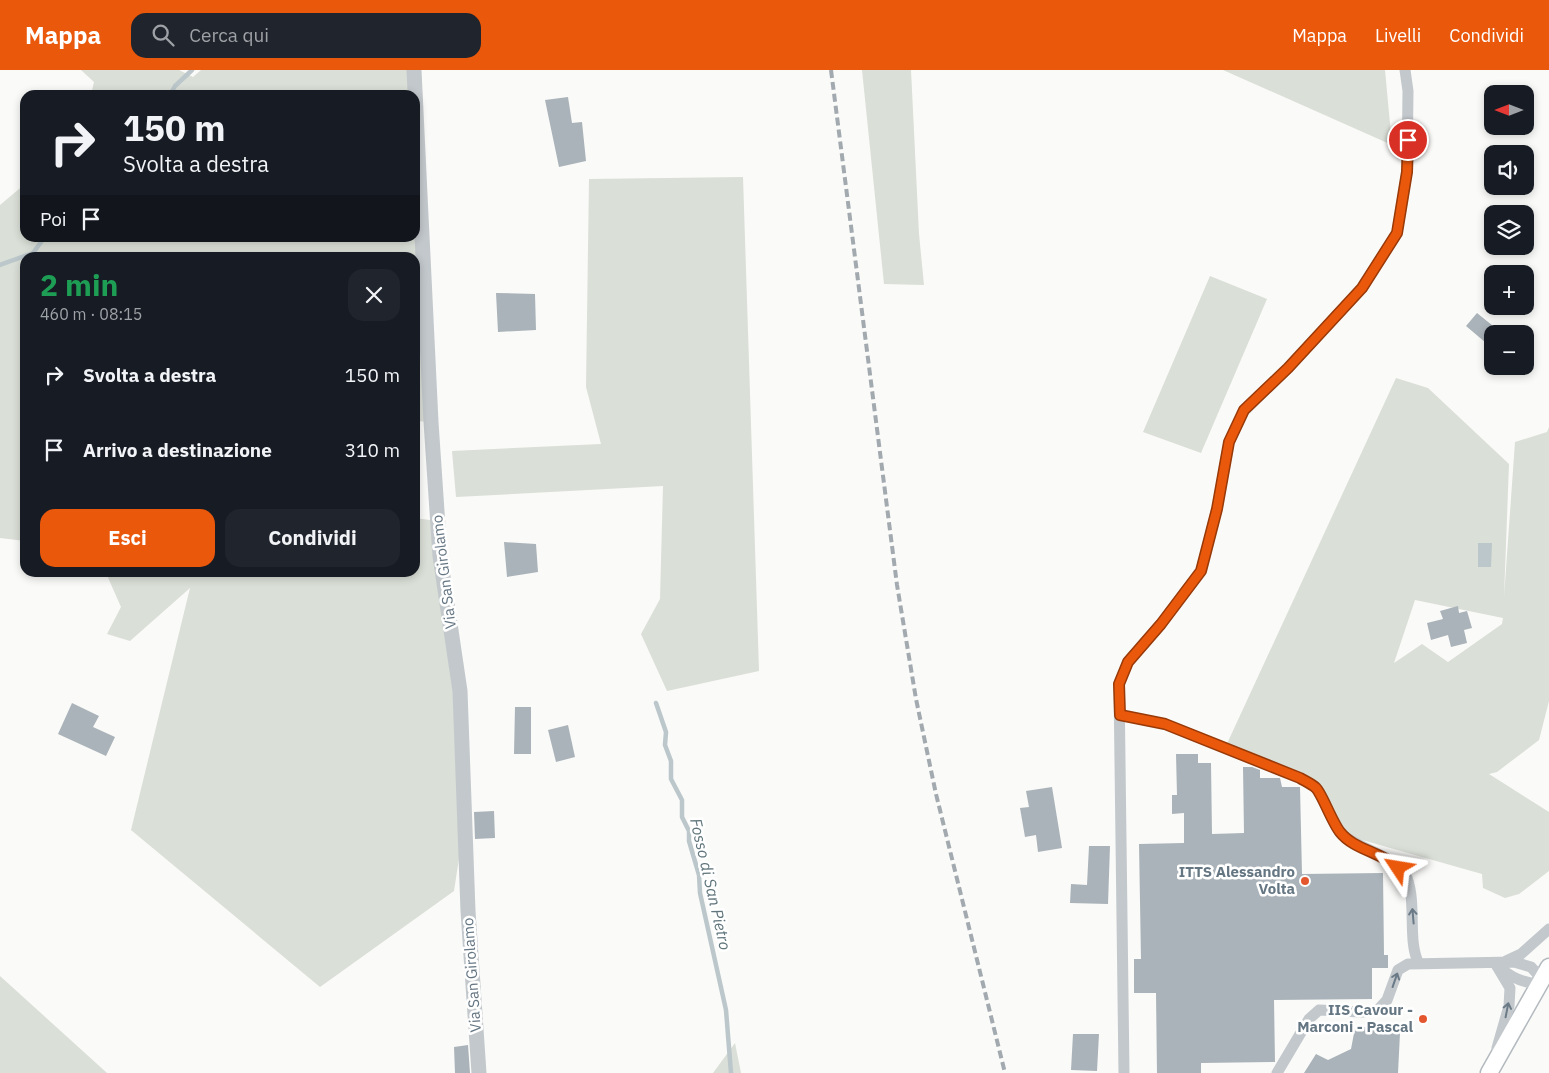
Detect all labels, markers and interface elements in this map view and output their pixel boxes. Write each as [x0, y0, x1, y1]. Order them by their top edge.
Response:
search box [131, 13, 481, 58]
text: Mappa [25, 19, 101, 51]
icon: search [149, 21, 177, 49]
text: Cerca qui [189, 23, 269, 47]
text: Mappa [1292, 24, 1347, 47]
text: Livelli [1375, 24, 1421, 47]
text: Condividi [1449, 24, 1524, 47]
north arrow [1484, 85, 1534, 135]
map controls [1484, 85, 1534, 375]
text: 150 m [123, 105, 226, 151]
icon: right [40, 110, 105, 175]
pin [1387, 119, 1429, 161]
icon: arrive [1394, 126, 1422, 154]
button: sound [1484, 145, 1534, 195]
text: Svolta a destra [123, 149, 269, 178]
icon: arrive [77, 205, 105, 233]
button: layers [1484, 205, 1534, 255]
text: Poi [40, 207, 67, 231]
text: 2 min [40, 265, 118, 304]
button: + [1484, 265, 1534, 315]
button: close [348, 269, 400, 321]
text: 460 m · 08:15 [40, 304, 142, 324]
button: − [1484, 325, 1534, 375]
icon: right [40, 361, 68, 389]
text: Svolta a destra [83, 363, 216, 387]
text: 150 m [345, 363, 400, 387]
icon: arrive [40, 436, 68, 464]
text: Arrivo a destinazione [83, 438, 272, 462]
text: 310 m [345, 438, 400, 462]
button: Esci [40, 509, 215, 567]
button: Condividi [225, 509, 400, 567]
street label: Via San Girolamo [427, 514, 460, 630]
water label: Fosso di San Pietro [686, 816, 736, 952]
position arrow [1371, 841, 1423, 893]
place label: ITTS Alessandro Volta [1179, 862, 1295, 898]
marker: ITTS Alessandro Volta [1299, 875, 1311, 887]
one-way arrow [1409, 908, 1418, 924]
street label: Via San Girolamo [458, 917, 485, 1033]
one-way arrow [1391, 972, 1400, 988]
place label: IIS Cavour - Marconi - Pascal [1297, 1000, 1413, 1036]
one-way arrow [1503, 1003, 1513, 1019]
marker: IIS Cavour - Marconi - Pascal [1417, 1013, 1429, 1025]

